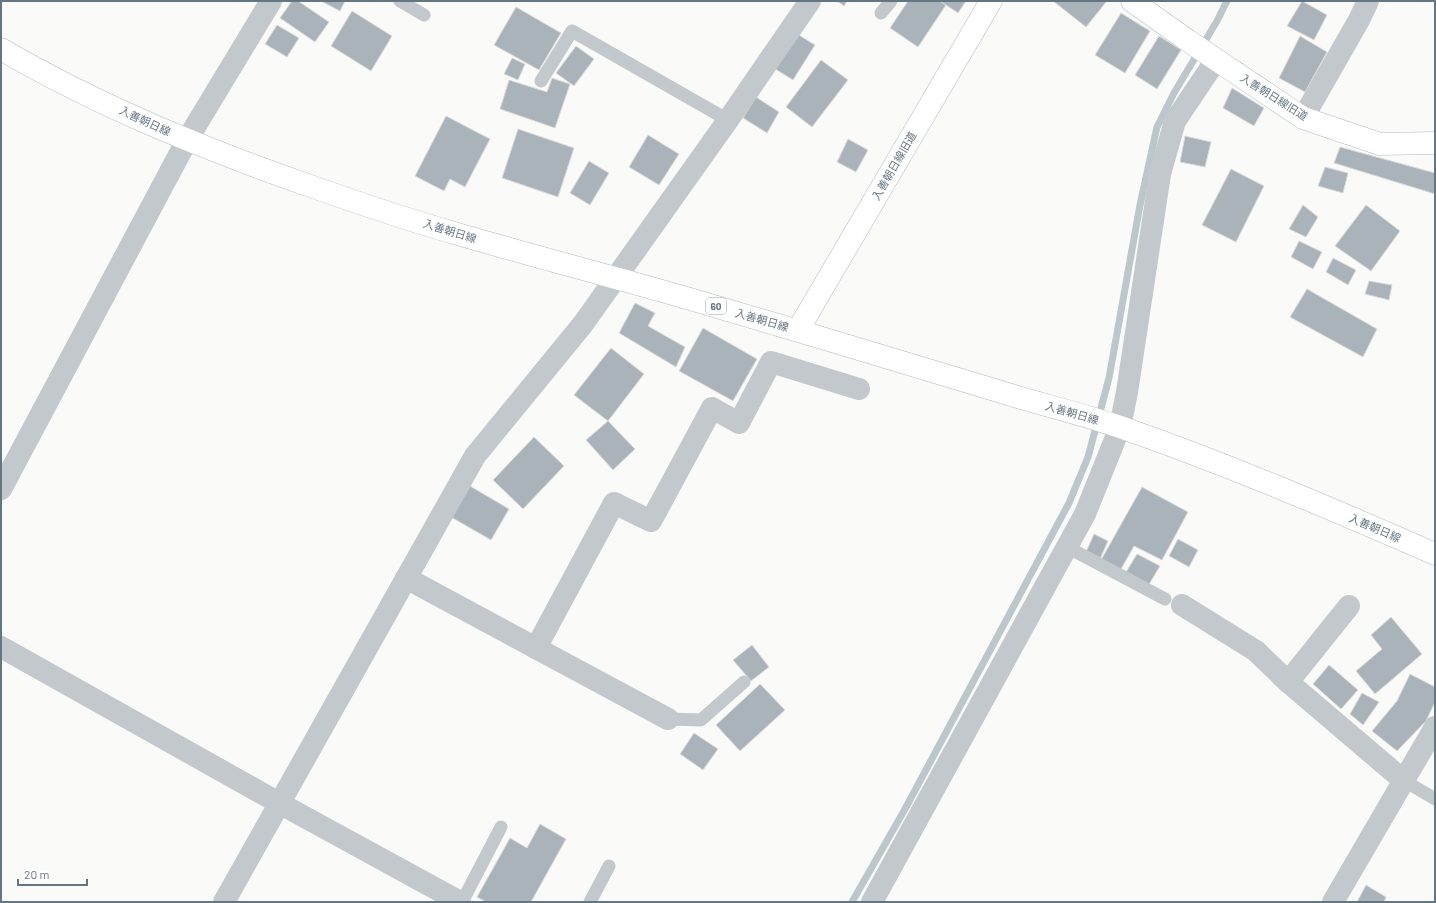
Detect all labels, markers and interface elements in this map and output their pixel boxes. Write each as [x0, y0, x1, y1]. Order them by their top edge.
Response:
street label: 入善朝日線旧道 [1238, 71, 1310, 122]
street label: 入善朝日線 [118, 103, 173, 138]
street label: 入善朝日線旧道 [869, 129, 918, 202]
street label: 入善朝日線 [422, 216, 478, 245]
road number: 60 [706, 298, 726, 314]
street label: 入善朝日線 [734, 306, 790, 333]
street label: 入善朝日線 [1044, 399, 1100, 426]
street label: 入善朝日線 [1347, 511, 1403, 544]
scale bar [18, 861, 87, 887]
text: 20 m [24, 867, 50, 881]

